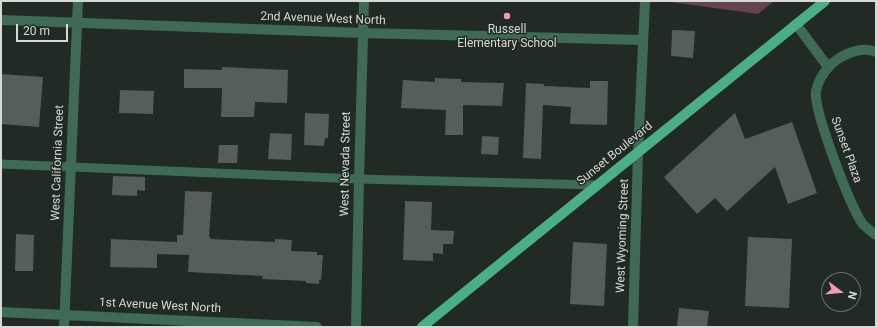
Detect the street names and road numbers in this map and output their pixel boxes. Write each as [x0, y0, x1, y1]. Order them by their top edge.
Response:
street label: 2nd Avenue West North [260, 10, 386, 28]
street label: West California Street [49, 105, 67, 221]
street label: West Nevada Street [338, 111, 354, 217]
street label: Sunset Plaza [827, 115, 865, 185]
street label: Sunset Boulevard [574, 119, 656, 189]
street label: West Wyoming Street [614, 179, 632, 293]
street label: 1st Avenue West North [99, 296, 221, 316]

